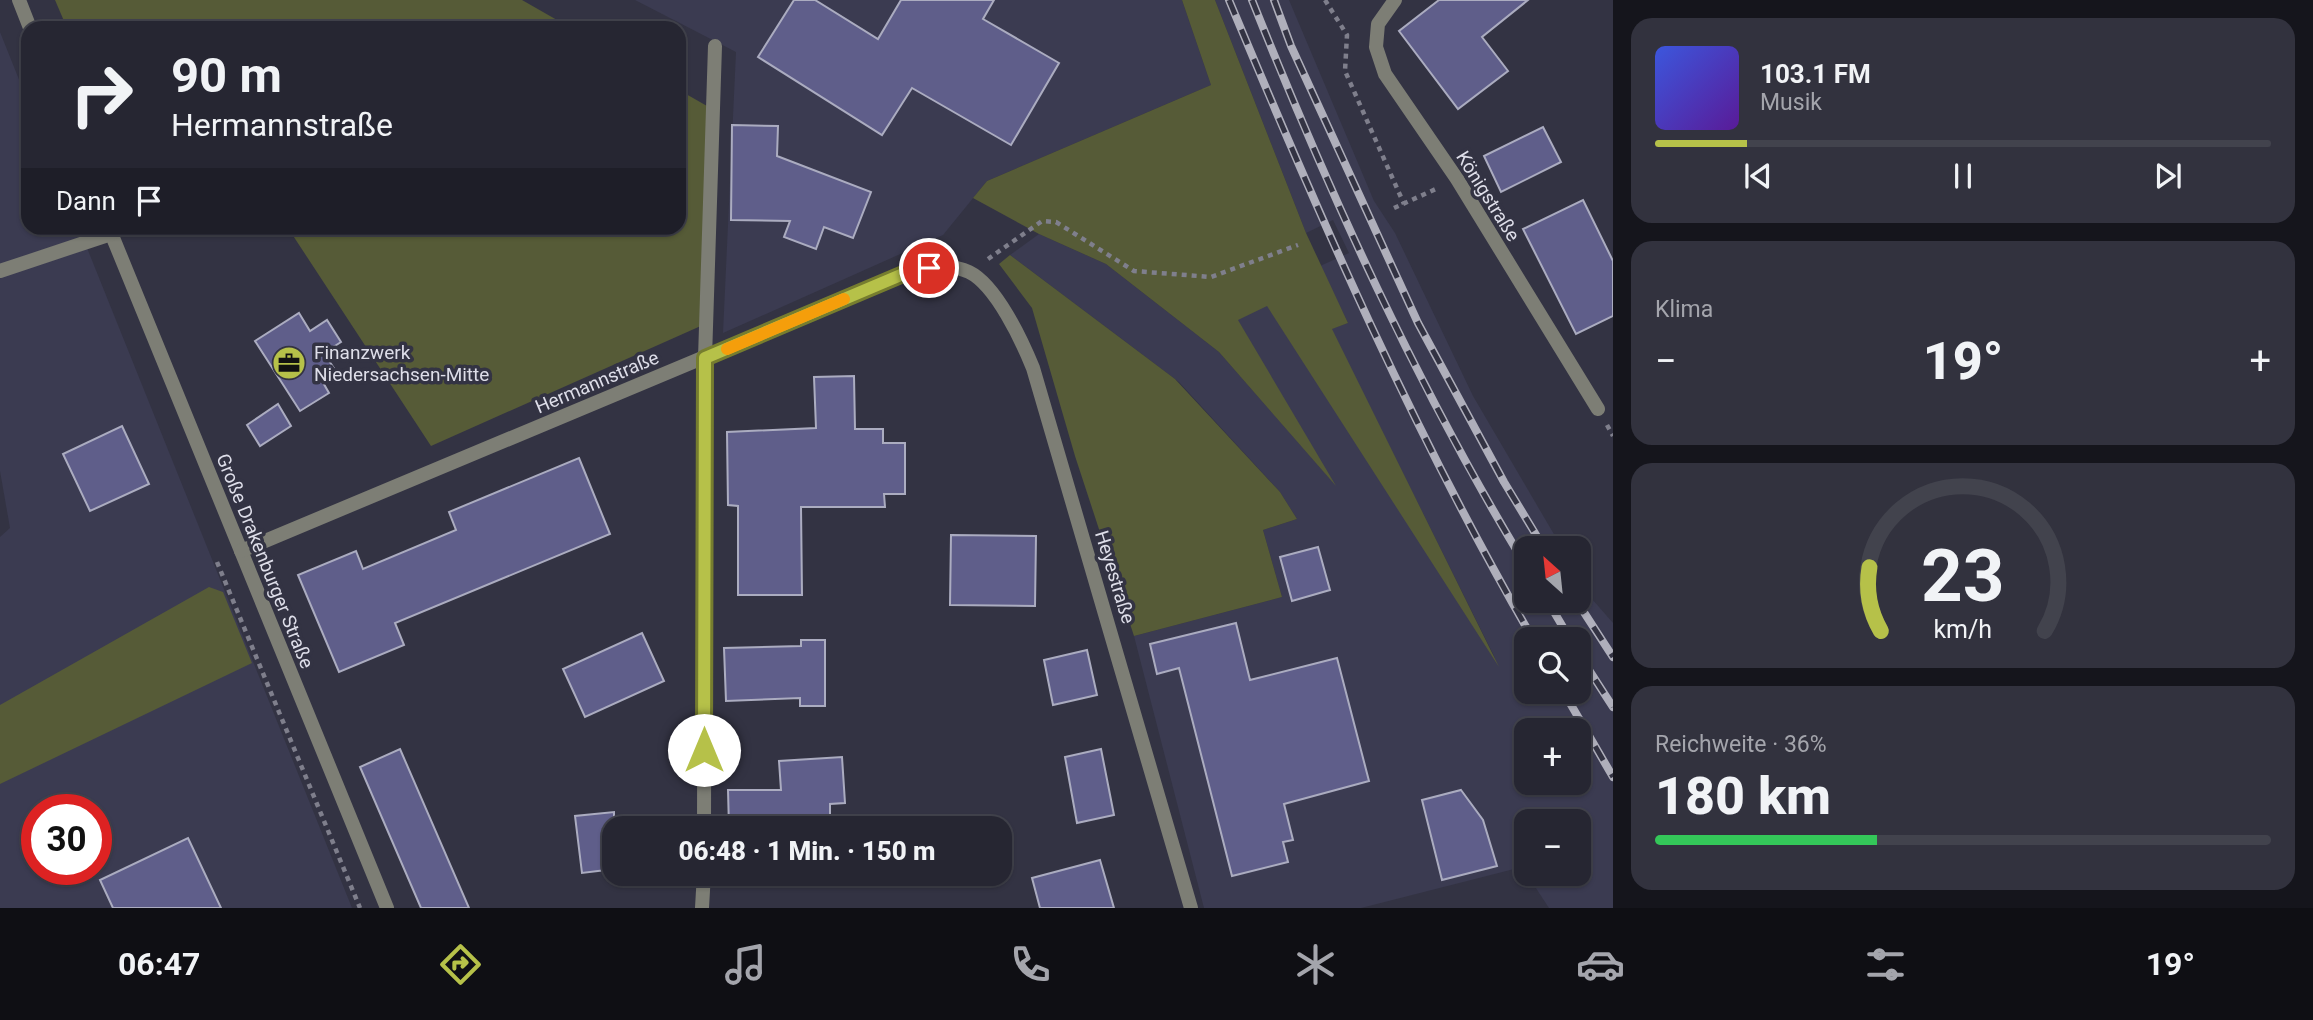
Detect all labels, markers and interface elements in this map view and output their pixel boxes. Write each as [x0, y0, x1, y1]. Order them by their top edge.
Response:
text: 90 m [171, 47, 282, 104]
icon: right [56, 49, 147, 140]
text: 103.1 FM [1760, 59, 1871, 89]
text: Musik [1760, 89, 1822, 116]
text: Hermannstraße [171, 106, 393, 144]
street label: Königstraße [1451, 147, 1525, 245]
icon: previous [1739, 157, 1777, 195]
icon: pause [1944, 157, 1982, 195]
icon: next [2149, 157, 2187, 195]
icon: arrive [130, 182, 168, 220]
text: Dann [56, 186, 116, 216]
pin [899, 238, 959, 298]
icon: arrive [910, 249, 948, 287]
text: Klima [1655, 296, 1713, 323]
text: 19° [1923, 331, 2003, 392]
text: − [1655, 339, 1677, 383]
text: + [2249, 339, 2271, 383]
place label: Finanzwerk Niedersachsen-Mitte [314, 341, 489, 386]
office icon: Finanzwerk Niedersachsen-Mitte [270, 344, 308, 382]
street label: Hermannstraße [532, 346, 662, 418]
street label: Große Drakenburger Straße [211, 450, 319, 672]
street label: Heyestraße [1090, 528, 1140, 626]
text: 23 [1921, 534, 2005, 620]
north arrow [1514, 536, 1591, 612]
map controls [1514, 536, 1591, 886]
text: km/h [1934, 615, 1992, 644]
button: search [1514, 627, 1591, 704]
position arrow [667, 713, 741, 787]
button: + [1514, 718, 1591, 795]
text: Reichweite · 36% [1655, 731, 1827, 758]
text: 180 km [1655, 766, 1831, 827]
speed limit sign: 30 [21, 794, 112, 885]
button: − [1514, 809, 1591, 886]
text: 06:48 · 1 Min. · 150 m [678, 836, 936, 866]
icon: directions [436, 940, 485, 989]
icon: music [721, 940, 770, 989]
icon: phone [1006, 940, 1055, 989]
icon: climate [1291, 940, 1340, 989]
icon: car [1576, 940, 1625, 989]
icon: filters [1861, 940, 1910, 989]
text: 06:47 [118, 945, 200, 983]
text: 19° [2146, 945, 2195, 983]

